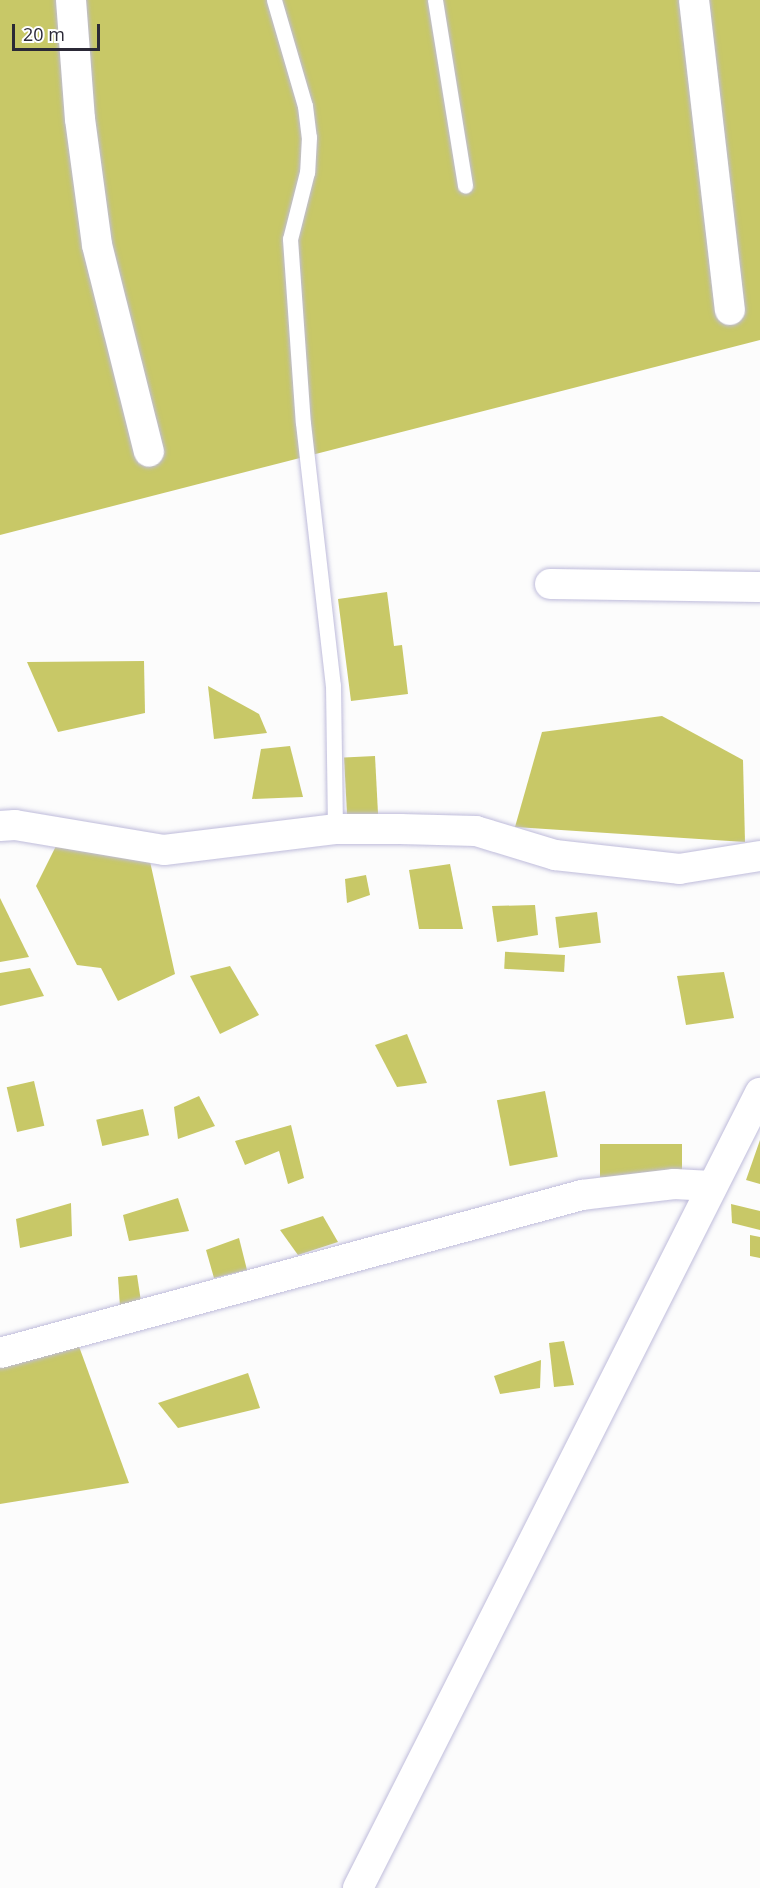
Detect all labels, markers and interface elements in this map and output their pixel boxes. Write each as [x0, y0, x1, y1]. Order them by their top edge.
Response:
scale bar [15, 12, 104, 50]
text: 20 m [23, 22, 65, 46]

